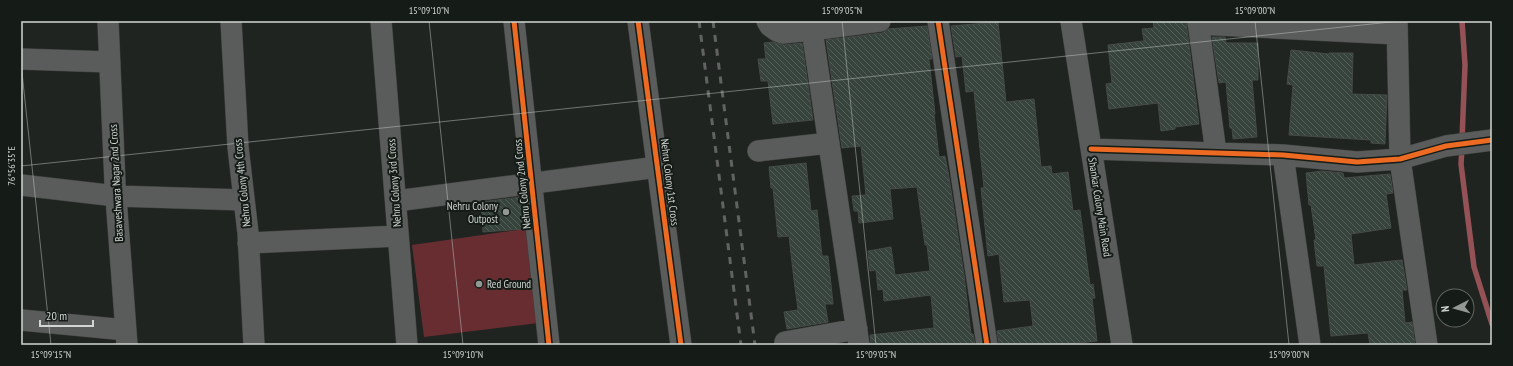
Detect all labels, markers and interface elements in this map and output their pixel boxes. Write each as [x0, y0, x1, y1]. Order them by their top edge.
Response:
text: 15°09'10"N [409, 4, 449, 17]
text: 15°09'05"N [822, 4, 862, 17]
text: 15°09'00"N [1235, 4, 1275, 17]
street label: Basaveshwara Nagar 2nd Cross [106, 124, 126, 242]
street label: Nehru Colony 4th Cross [230, 138, 254, 228]
street label: Nehru Colony 3rd Cross [384, 138, 404, 228]
street label: Nehru Colony 2nd Cross [510, 138, 534, 230]
street label: Nehru Colony 1st Cross [658, 138, 682, 226]
text: 76°56'35"E [5, 146, 18, 186]
street label: Shankar Colony Main Road [1085, 156, 1115, 258]
place label: Nehru Colony Outpost [447, 199, 499, 226]
marker: Nehru Colony Outpost [501, 207, 511, 217]
place label: Red Ground [487, 277, 531, 291]
marker: Red Ground [474, 279, 484, 289]
north arrow [1435, 288, 1475, 328]
scale bar [40, 302, 93, 328]
text: N [1438, 305, 1452, 313]
text: 20 m [46, 308, 67, 323]
text: 15°09'15"N [31, 348, 71, 361]
text: 15°09'10"N [443, 348, 483, 361]
text: 15°09'05"N [856, 348, 896, 361]
text: 15°09'00"N [1269, 348, 1309, 361]

